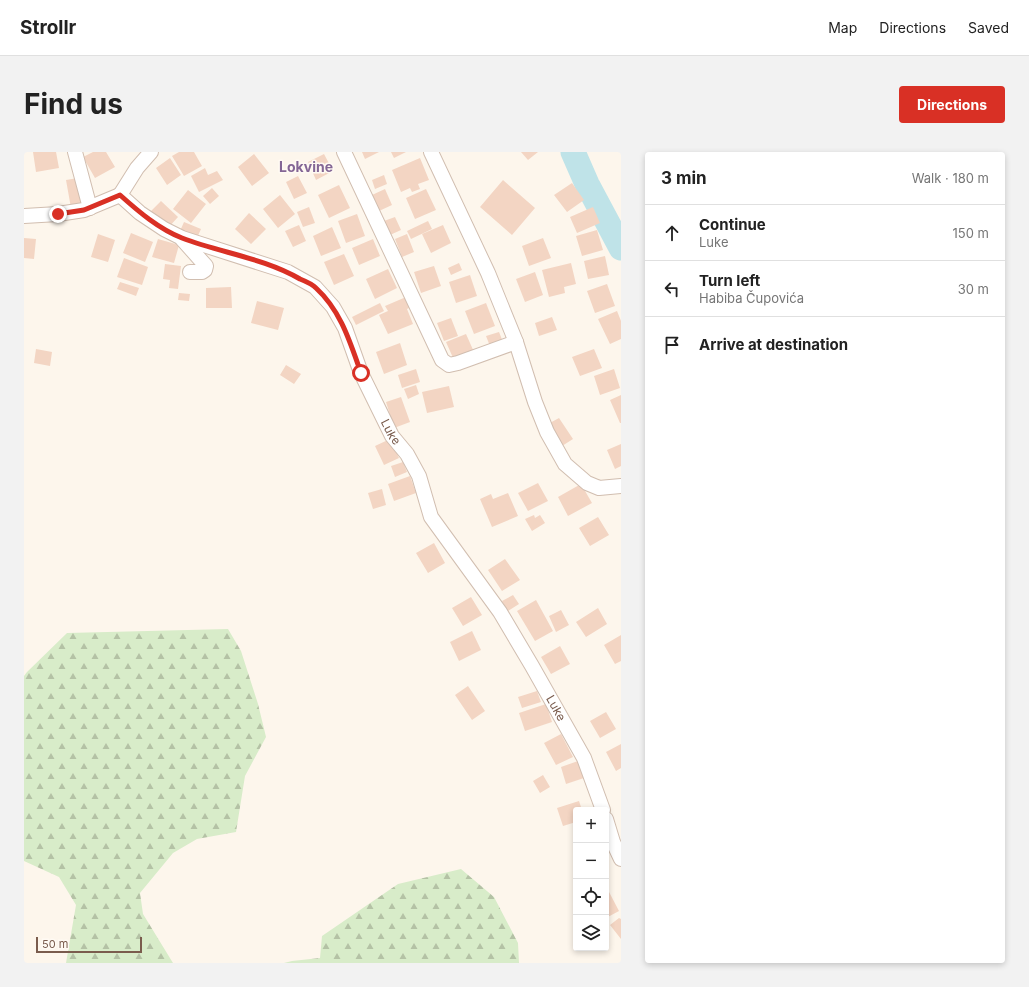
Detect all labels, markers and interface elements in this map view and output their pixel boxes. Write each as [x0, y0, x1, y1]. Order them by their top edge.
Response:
text: Strollr [20, 16, 76, 39]
text: Map [828, 19, 857, 36]
text: Directions [879, 19, 946, 36]
text: Saved [968, 19, 1009, 36]
button: Directions [899, 86, 1005, 123]
text: Find us [24, 87, 123, 121]
district label: Lokvine [279, 158, 333, 175]
text: 3 min [661, 168, 707, 188]
text: Walk · 180 m [912, 170, 989, 186]
route end [49, 205, 67, 223]
text: Continue [699, 215, 766, 234]
icon: ahead [661, 222, 683, 244]
text: 150 m [953, 225, 989, 241]
text: Luke [699, 234, 728, 250]
text: Turn left [699, 271, 760, 290]
icon: left [661, 278, 683, 300]
text: 30 m [958, 281, 989, 297]
text: Habiba Čupovića [699, 290, 804, 306]
icon: arrive [661, 334, 683, 356]
text: Arrive at destination [699, 335, 848, 354]
route start [352, 364, 370, 382]
street label: Luke [378, 417, 404, 448]
street label: Luke [543, 692, 570, 723]
map controls [573, 807, 609, 951]
button: + [573, 807, 609, 843]
button: − [573, 843, 609, 879]
button: locate [573, 879, 609, 915]
button: layers [573, 915, 609, 951]
scale bar [36, 935, 142, 954]
text: 50 m [42, 937, 68, 951]

